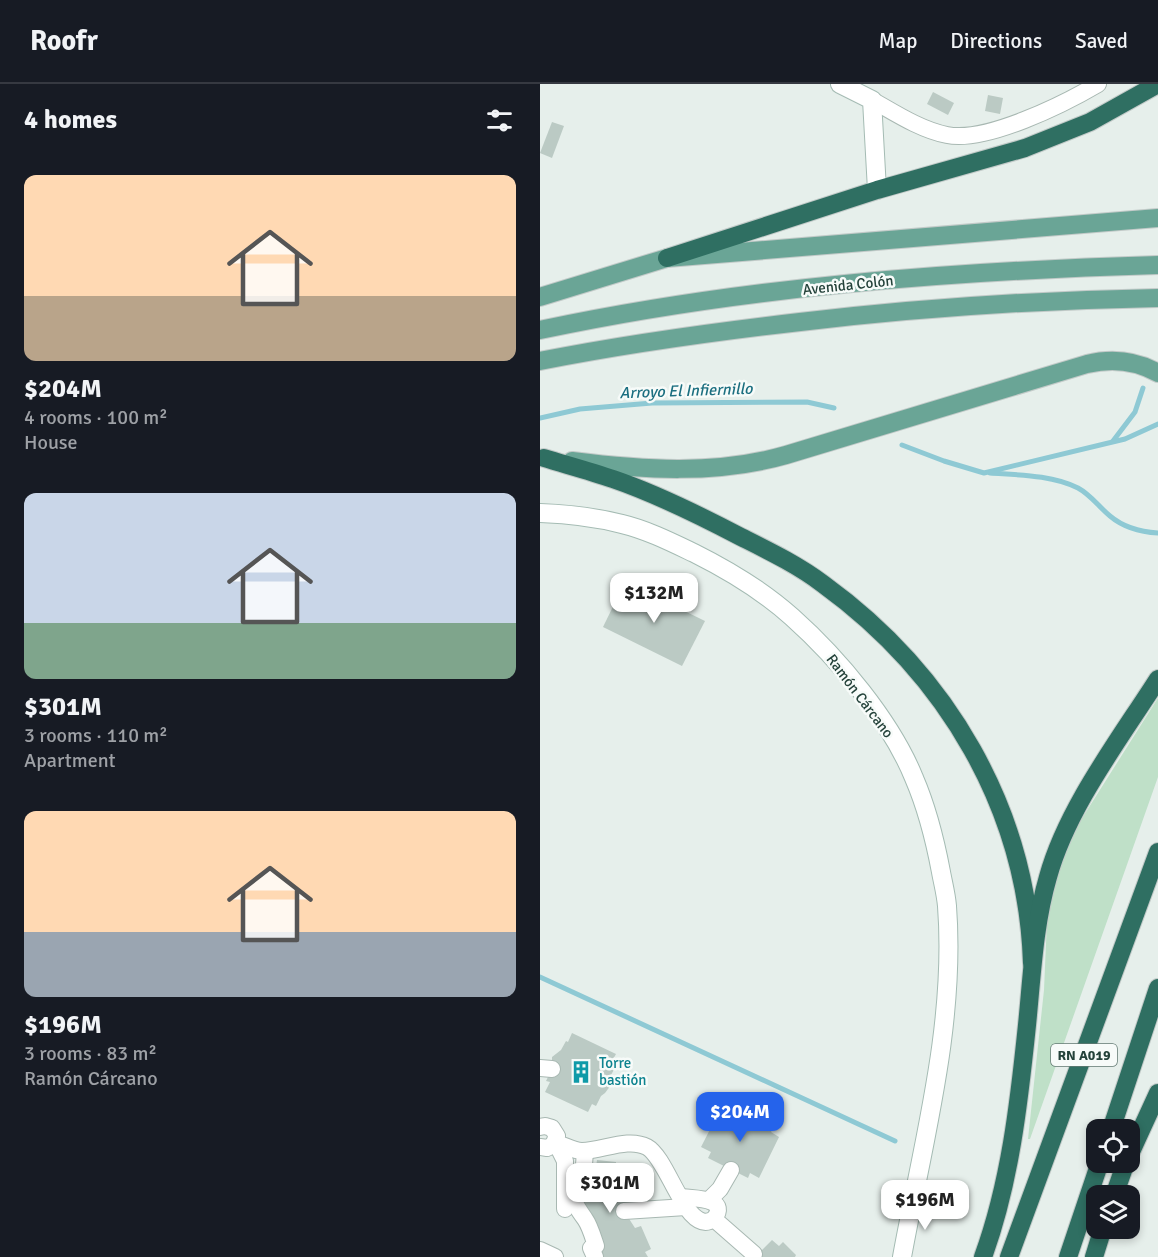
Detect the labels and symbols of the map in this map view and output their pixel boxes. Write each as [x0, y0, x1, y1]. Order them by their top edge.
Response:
street label: Avenida Colón [802, 271, 894, 299]
water label: Arroyo El Infiernillo [619, 379, 753, 403]
pin: $132M [612, 573, 696, 624]
street label: Ramón Cárcano [823, 651, 897, 742]
road number: RN A019 [1051, 1044, 1117, 1066]
place label: Torre bastión [599, 1054, 647, 1089]
building icon: Torre bastión [568, 1059, 594, 1085]
pin: $204M [698, 1092, 782, 1143]
pin: $301M [568, 1163, 652, 1214]
pin: $196M [883, 1180, 967, 1231]

